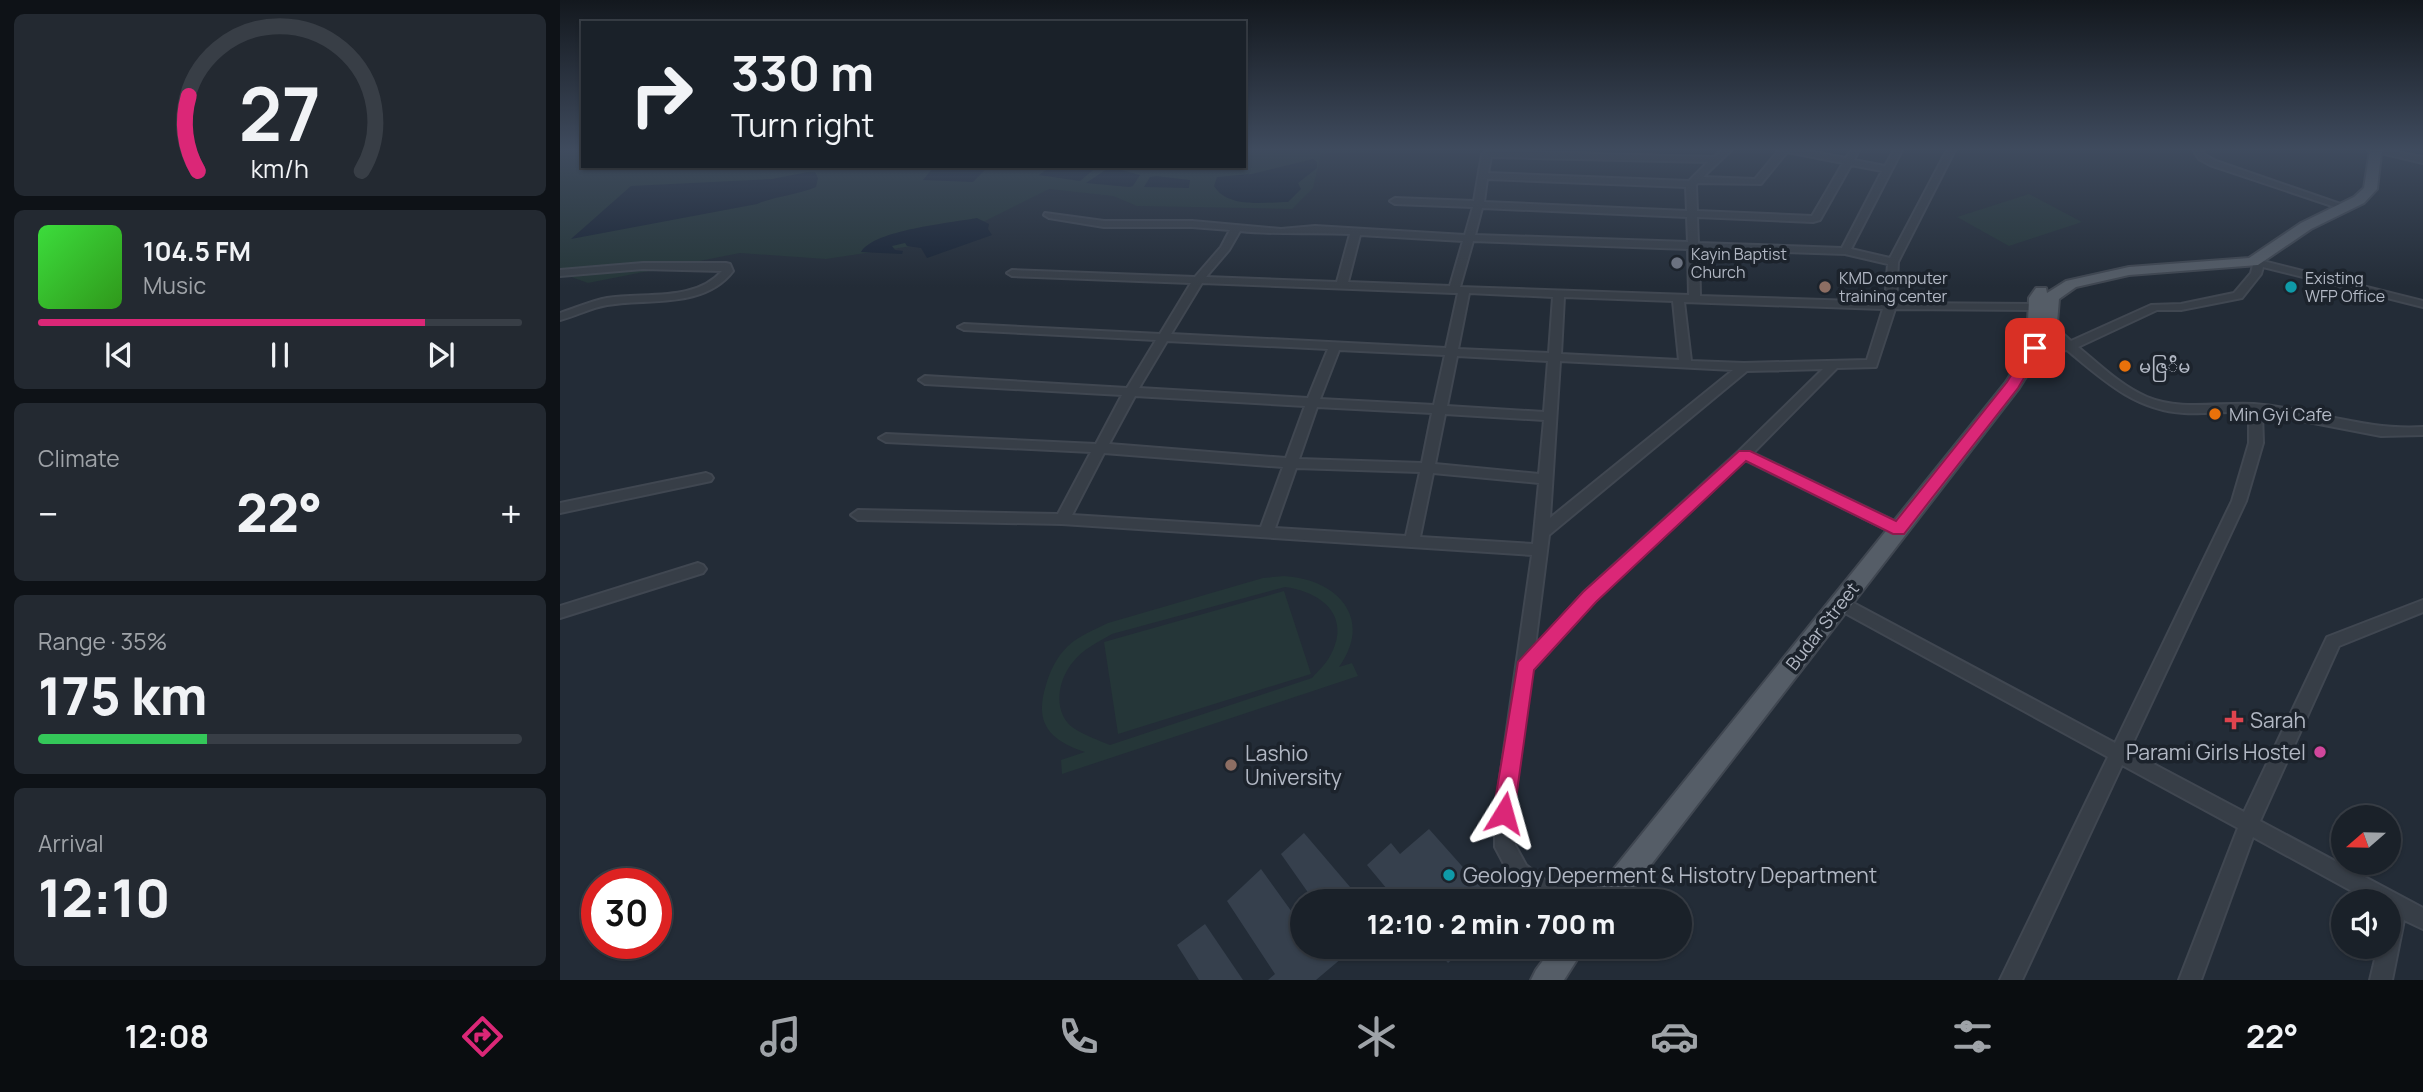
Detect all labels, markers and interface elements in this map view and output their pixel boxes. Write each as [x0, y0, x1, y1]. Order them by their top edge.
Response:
text: 330 m [731, 39, 874, 106]
icon: right [616, 49, 707, 140]
text: 27 [239, 63, 321, 163]
text: Turn right [731, 103, 874, 147]
text: km/h [251, 151, 309, 186]
text: 104.5 FM [143, 233, 251, 269]
place label: Kayin Baptist Church [1691, 243, 1787, 283]
marker: Kayin Baptist Church [1669, 255, 1685, 271]
place label: KMD computer training center [1839, 267, 1948, 307]
place label: Existing WFP Office [2305, 267, 2385, 307]
text: Music [143, 269, 206, 301]
marker: KMD computer training center [1817, 279, 1833, 295]
marker: Existing WFP Office [2283, 279, 2299, 295]
pin [2005, 318, 2065, 378]
icon: arrive [2016, 329, 2054, 367]
icon: previous [100, 336, 138, 374]
icon: pause [261, 336, 299, 374]
icon: next [422, 336, 460, 374]
place label: မဇြ်ိမ [2139, 354, 2190, 382]
marker: မဇြ်ိမ [2117, 358, 2133, 374]
place label: Min Gyi Cafe [2229, 402, 2332, 426]
marker: Min Gyi Cafe [2207, 406, 2223, 422]
text: Climate [38, 442, 120, 474]
text: 22° [236, 477, 322, 548]
text: − [38, 487, 59, 539]
text: + [500, 487, 522, 539]
street label: Budar Street [1780, 577, 1864, 675]
text: Range · 35% [38, 625, 167, 657]
text: 175 km [38, 660, 207, 731]
place label: Sarah [2250, 706, 2306, 734]
marker: Sarah [2224, 710, 2244, 730]
place label: Parami Girls Hostel [2126, 738, 2306, 766]
place label: Lashio University [1245, 739, 1342, 791]
marker: Parami Girls Hostel [2312, 744, 2328, 760]
marker: Lashio University [1223, 757, 1239, 773]
position arrow [1467, 776, 1541, 850]
north arrow [2331, 805, 2401, 875]
map controls [2331, 805, 2401, 959]
text: Arrival [38, 827, 104, 859]
place label: Geology Deperment & Histotry Department [1463, 861, 1877, 889]
text: 12:10 [38, 862, 170, 933]
marker: Geology Deperment & Histotry Department [1441, 867, 1457, 883]
speed limit sign: 30 [581, 868, 672, 959]
button: sound [2331, 889, 2401, 959]
text: 12:10 · 2 min · 700 m [1367, 906, 1615, 942]
icon: directions [458, 1012, 507, 1061]
icon: music [756, 1012, 805, 1061]
icon: phone [1054, 1012, 1103, 1061]
icon: climate [1352, 1012, 1401, 1061]
icon: car [1650, 1012, 1699, 1061]
icon: filters [1948, 1012, 1997, 1061]
text: 12:08 [124, 1014, 209, 1058]
text: 22° [2246, 1014, 2298, 1058]

